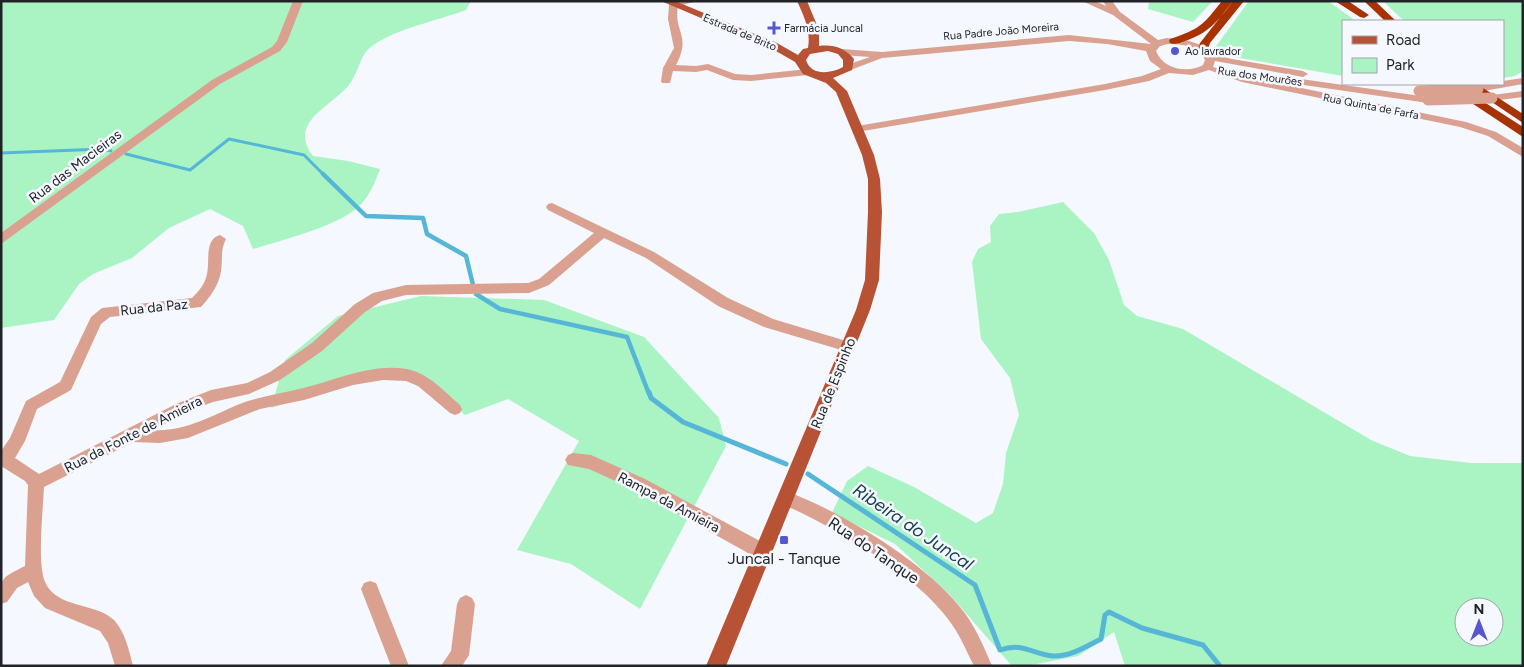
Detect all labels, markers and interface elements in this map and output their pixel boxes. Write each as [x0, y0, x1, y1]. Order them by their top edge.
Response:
street label: Estrada de Brito [701, 11, 779, 54]
street label: Rua Padre João Moreira [943, 20, 1059, 43]
legend [1342, 20, 1504, 85]
marker: Farmácia Juncal [768, 22, 780, 34]
place label: Farmácia Juncal [784, 22, 863, 35]
text: Road [1386, 31, 1421, 49]
marker: Ao lavrador [1169, 45, 1181, 57]
place label: Ao lavrador [1185, 45, 1241, 58]
text: Park [1386, 56, 1415, 74]
street label: Rua dos Mourões [1217, 64, 1303, 89]
street label: Rua Quinta de Farfa [1322, 91, 1420, 122]
street label: Rua das Macieiras [26, 126, 125, 207]
street label: Rua da Paz [119, 295, 189, 320]
street label: Rua de Espinho [807, 335, 859, 431]
street label: Rua da Fonte de Amieira [61, 392, 205, 477]
street label: Rampa da Amieira [615, 468, 723, 536]
water label: Ribeira do Juncal [849, 479, 978, 576]
street label: Rua do Tanque [825, 513, 923, 588]
marker: Juncal - Tanque [778, 534, 790, 546]
place label: Juncal - Tanque [728, 549, 841, 568]
north arrow [1454, 597, 1504, 647]
text: N [1474, 601, 1484, 618]

